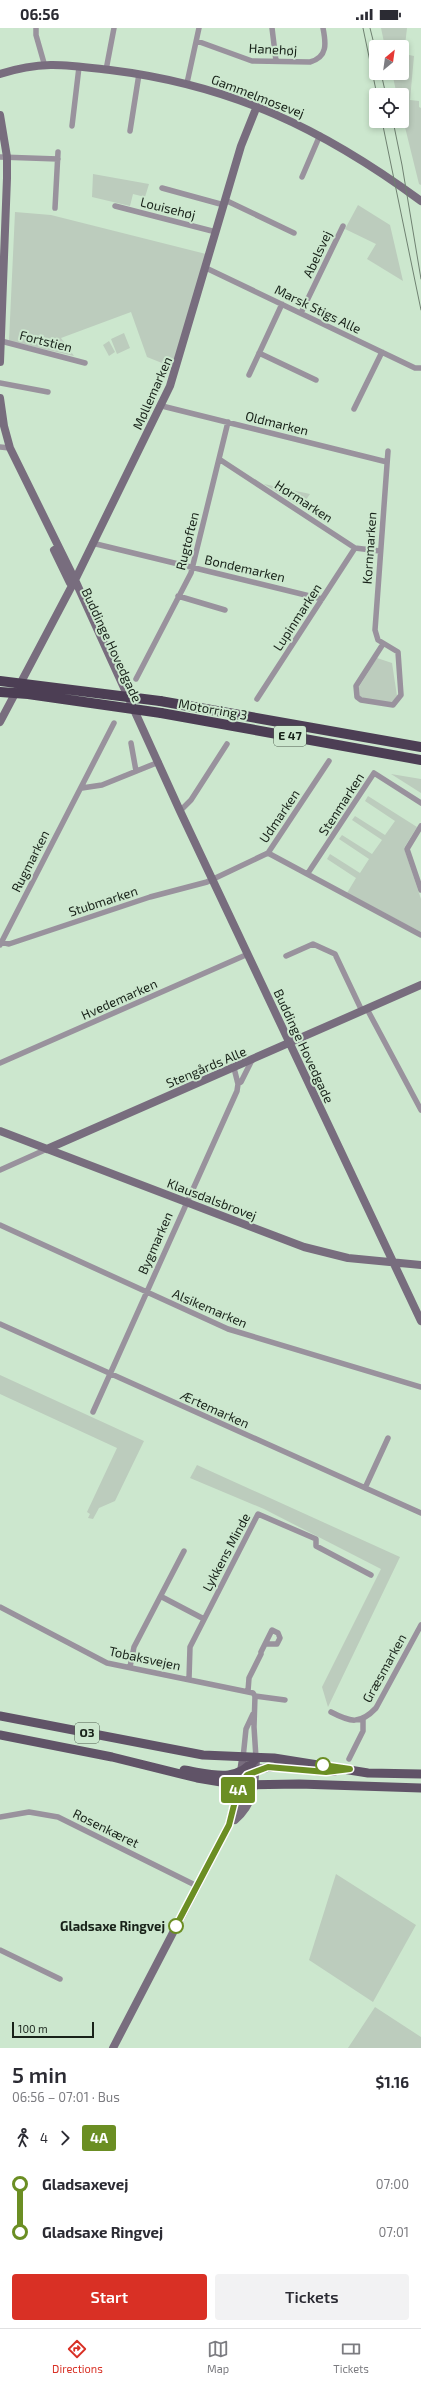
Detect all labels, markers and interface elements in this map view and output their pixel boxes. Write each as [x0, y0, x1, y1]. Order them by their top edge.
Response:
text: 06:56 [20, 5, 59, 23]
street label: Hanehøj [248, 40, 298, 58]
north arrow [369, 40, 409, 80]
map controls [369, 40, 409, 128]
street label: Gammelmosevej [209, 71, 307, 121]
button: locate [369, 88, 409, 128]
street label: Louisehøj [139, 193, 197, 223]
street label: Abelsvej [299, 228, 335, 280]
street label: Marsk Stigs Alle [272, 281, 364, 337]
street label: Fortstien [18, 327, 74, 355]
street label: Møllemarken [129, 354, 175, 432]
street label: Oldmarken [244, 407, 310, 439]
street label: Hørmarken [272, 476, 336, 526]
street label: Rugtoften [172, 510, 202, 572]
street label: Kornmarken [358, 511, 380, 585]
street label: Bondemarken [203, 551, 287, 585]
street label: Lupinmarken [269, 580, 325, 654]
street label: Buddinge Hovedgade [79, 585, 146, 705]
street label: Motorring 3 [177, 695, 249, 723]
road number: E 47 [274, 726, 306, 746]
street label: Stenmarken [315, 770, 367, 838]
street label: Udmarken [255, 786, 303, 846]
street label: Rugmarken [8, 827, 52, 895]
street label: Stubmarken [66, 882, 140, 920]
street label: Hvedemarken [78, 975, 160, 1023]
street label: Buddinge Hovedgade [271, 986, 338, 1106]
street label: Stengårds Alle [164, 1043, 249, 1091]
street label: Klausdalsbrovej [165, 1175, 259, 1223]
street label: Bygmarken [134, 1209, 176, 1277]
street label: Alsikemarken [170, 1285, 250, 1331]
street label: Ærtemarken [177, 1386, 252, 1431]
street label: Lykkens Minde [199, 1510, 253, 1594]
street label: Græsmarken [359, 1631, 409, 1705]
street label: Tobaksvejen [108, 1643, 182, 1673]
road number: O3 [75, 1723, 99, 1743]
unlabelled marker [315, 1757, 331, 1773]
line badge: 4A [220, 1777, 256, 1803]
text: 4A [229, 1781, 247, 1798]
street label: Rosenkæret [70, 1805, 142, 1851]
place label: Gladsaxe Ringvej [60, 1918, 165, 1934]
marker: Gladsaxe Ringvej [168, 1918, 184, 1934]
scale bar [12, 2020, 94, 2039]
text: 100 m [18, 2022, 48, 2035]
text: 5 min [12, 2061, 67, 2087]
text: $1.16 [375, 2073, 409, 2091]
text: 06:56 – 07:01 · Bus [12, 2089, 120, 2105]
icon: walk [12, 2127, 34, 2149]
icon: forward [54, 2127, 76, 2149]
text: 4A [90, 2129, 108, 2146]
text: 4 [40, 2130, 48, 2146]
text: Gladsaxevej [42, 2175, 128, 2193]
text: 07:00 [376, 2176, 409, 2192]
text: Gladsaxe Ringvej [42, 2223, 163, 2241]
text: 07:01 [378, 2224, 409, 2240]
button: Start [12, 2274, 207, 2320]
button: Tickets [215, 2274, 409, 2320]
tab: Directions [52, 2338, 103, 2375]
tab: Map [207, 2338, 229, 2375]
tab: Tickets [333, 2338, 369, 2375]

